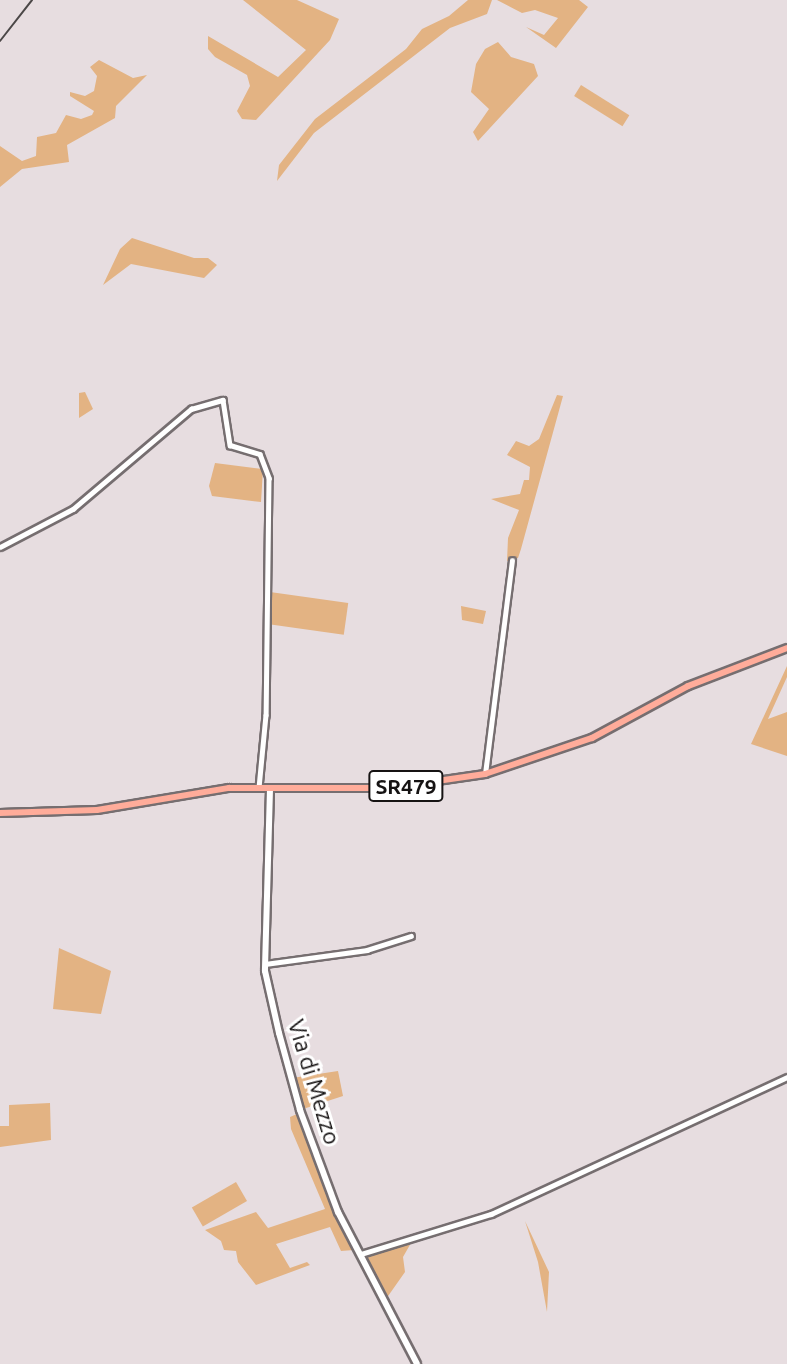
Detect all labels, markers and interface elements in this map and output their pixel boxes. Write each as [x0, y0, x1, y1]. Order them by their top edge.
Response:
road number: SR479 [368, 768, 444, 804]
street label: Via di Mezzo [282, 1016, 346, 1148]

